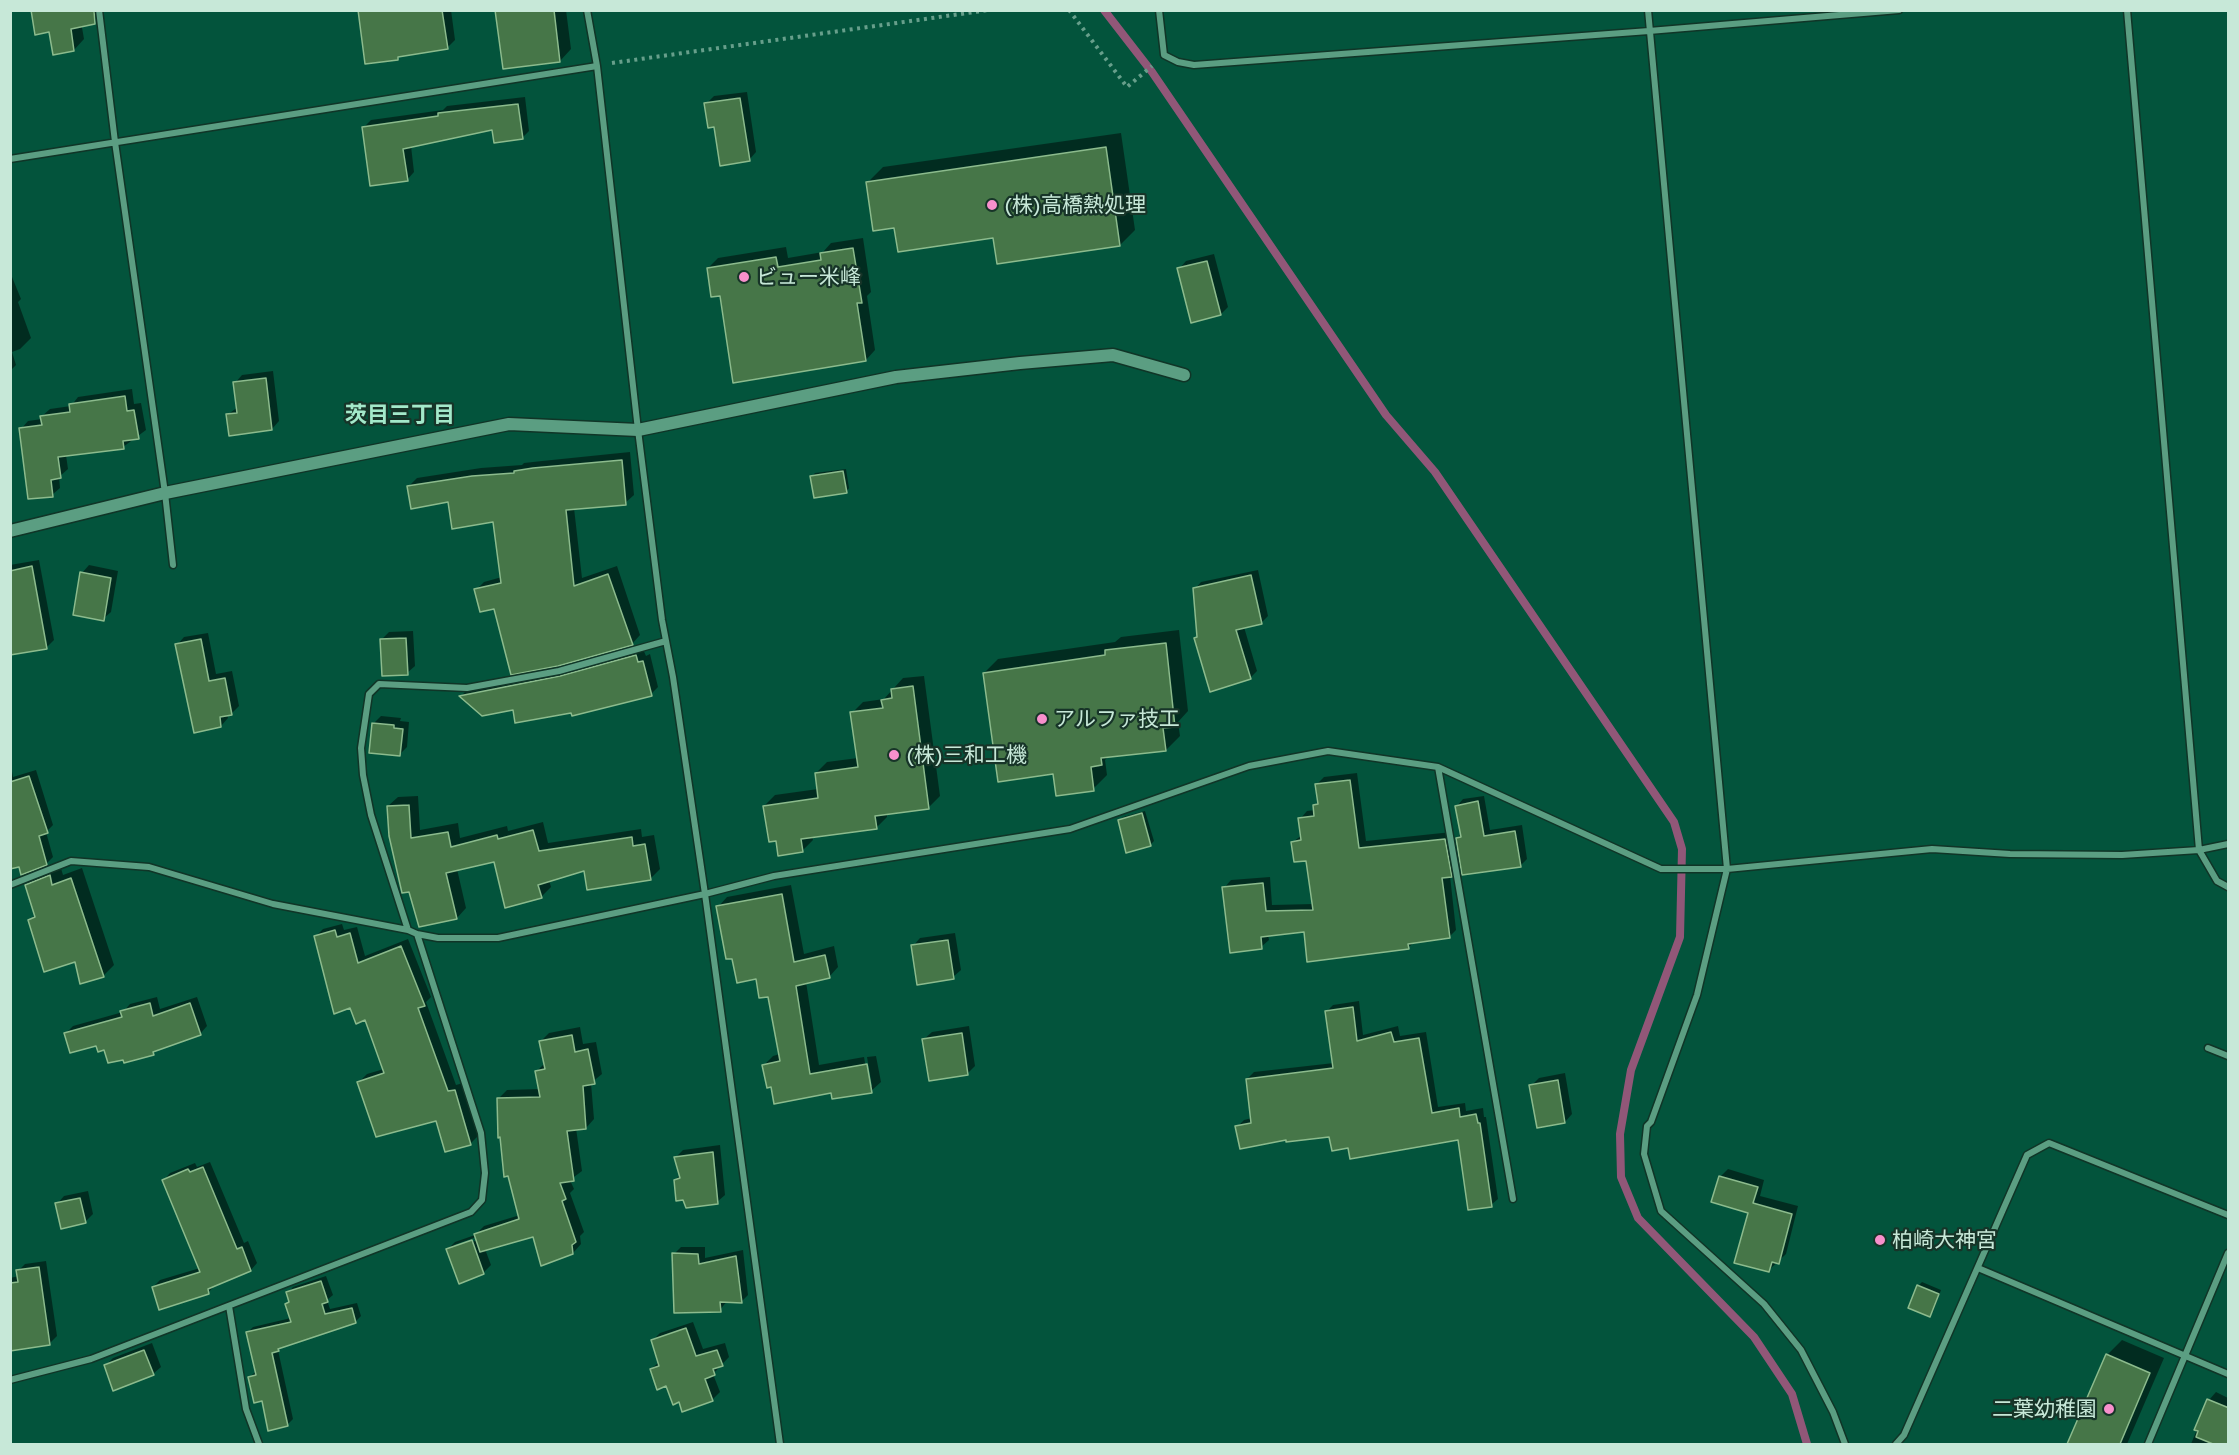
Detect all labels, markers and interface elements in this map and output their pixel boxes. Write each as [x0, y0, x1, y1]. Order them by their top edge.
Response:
place label: (株)高橋熱処理 [1004, 192, 1146, 218]
marker: (株)高橋熱処理 [985, 198, 999, 212]
place label: ビュー米峰 [756, 264, 861, 290]
marker: ビュー米峰 [737, 270, 751, 284]
district label: 茨目三丁目 [345, 402, 455, 428]
place label: アルファ技工 [1054, 706, 1180, 732]
marker: アルファ技工 [1035, 712, 1049, 726]
place label: (株)三和工機 [906, 742, 1027, 768]
marker: (株)三和工機 [887, 748, 901, 762]
place label: 柏崎大神宮 [1892, 1227, 1997, 1253]
marker: 柏崎大神宮 [1873, 1233, 1887, 1247]
place label: 二葉幼稚園 [1992, 1396, 2097, 1422]
marker: 二葉幼稚園 [2102, 1402, 2116, 1416]

